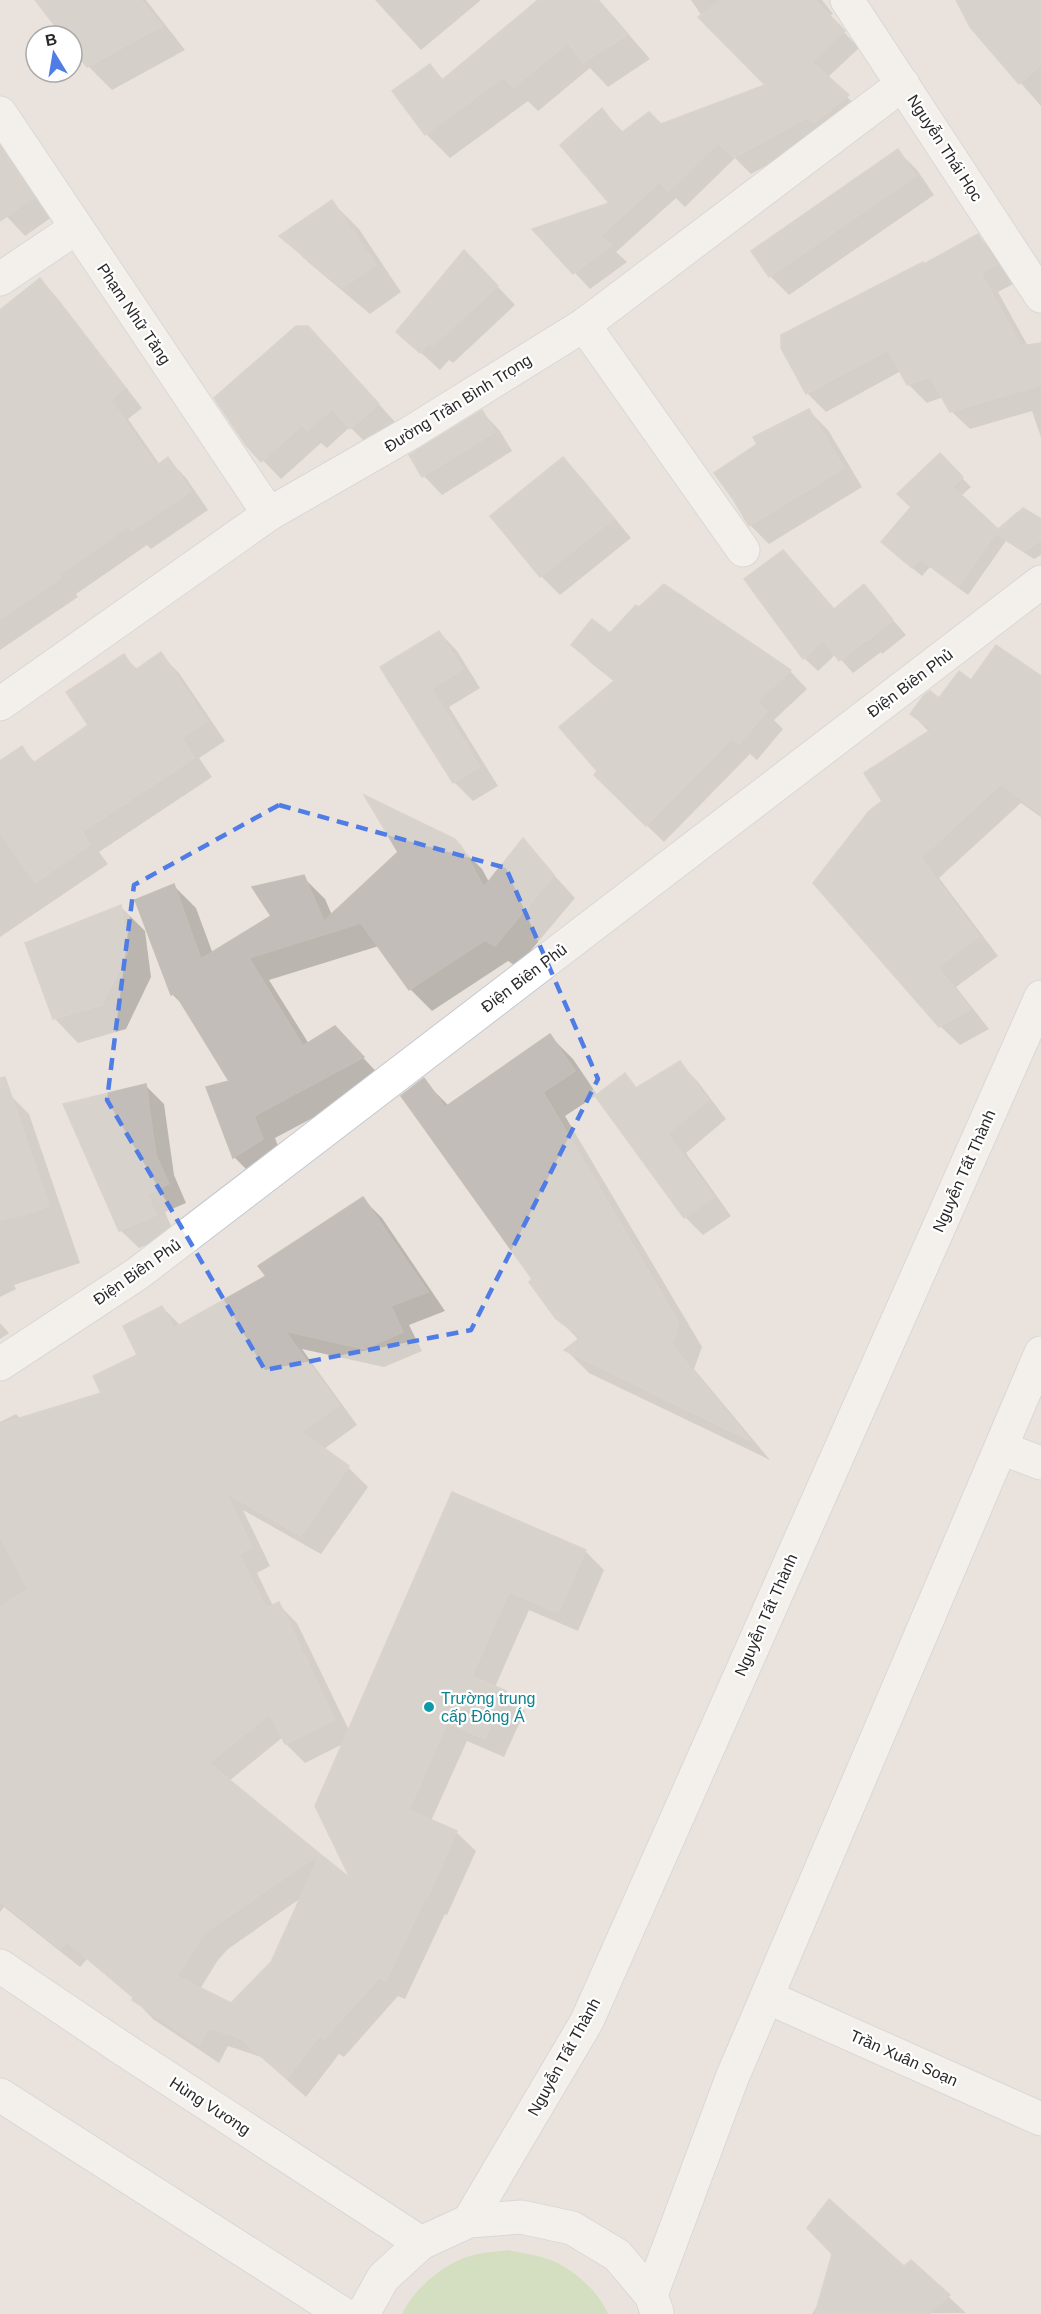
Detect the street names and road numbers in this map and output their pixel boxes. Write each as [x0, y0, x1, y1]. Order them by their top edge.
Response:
street label: Nguyễn Thái Học [904, 91, 987, 204]
street label: Phạm Nhữ Tăng [94, 260, 174, 368]
street label: Đường Trần Bình Trọng [382, 351, 534, 455]
street label: Điện Biên Phủ [864, 645, 956, 721]
street label: Điện Biên Phủ [478, 940, 570, 1016]
street label: Nguyễn Tất Thành [928, 1107, 999, 1235]
street label: Điện Biên Phủ [90, 1236, 184, 1308]
street label: Nguyễn Tất Thành [730, 1551, 801, 1679]
street label: Nguyễn Tất Thành [524, 1995, 603, 2119]
street label: Trần Xuân Soạn [848, 2027, 960, 2089]
street label: Hùng Vương [167, 2074, 253, 2138]

